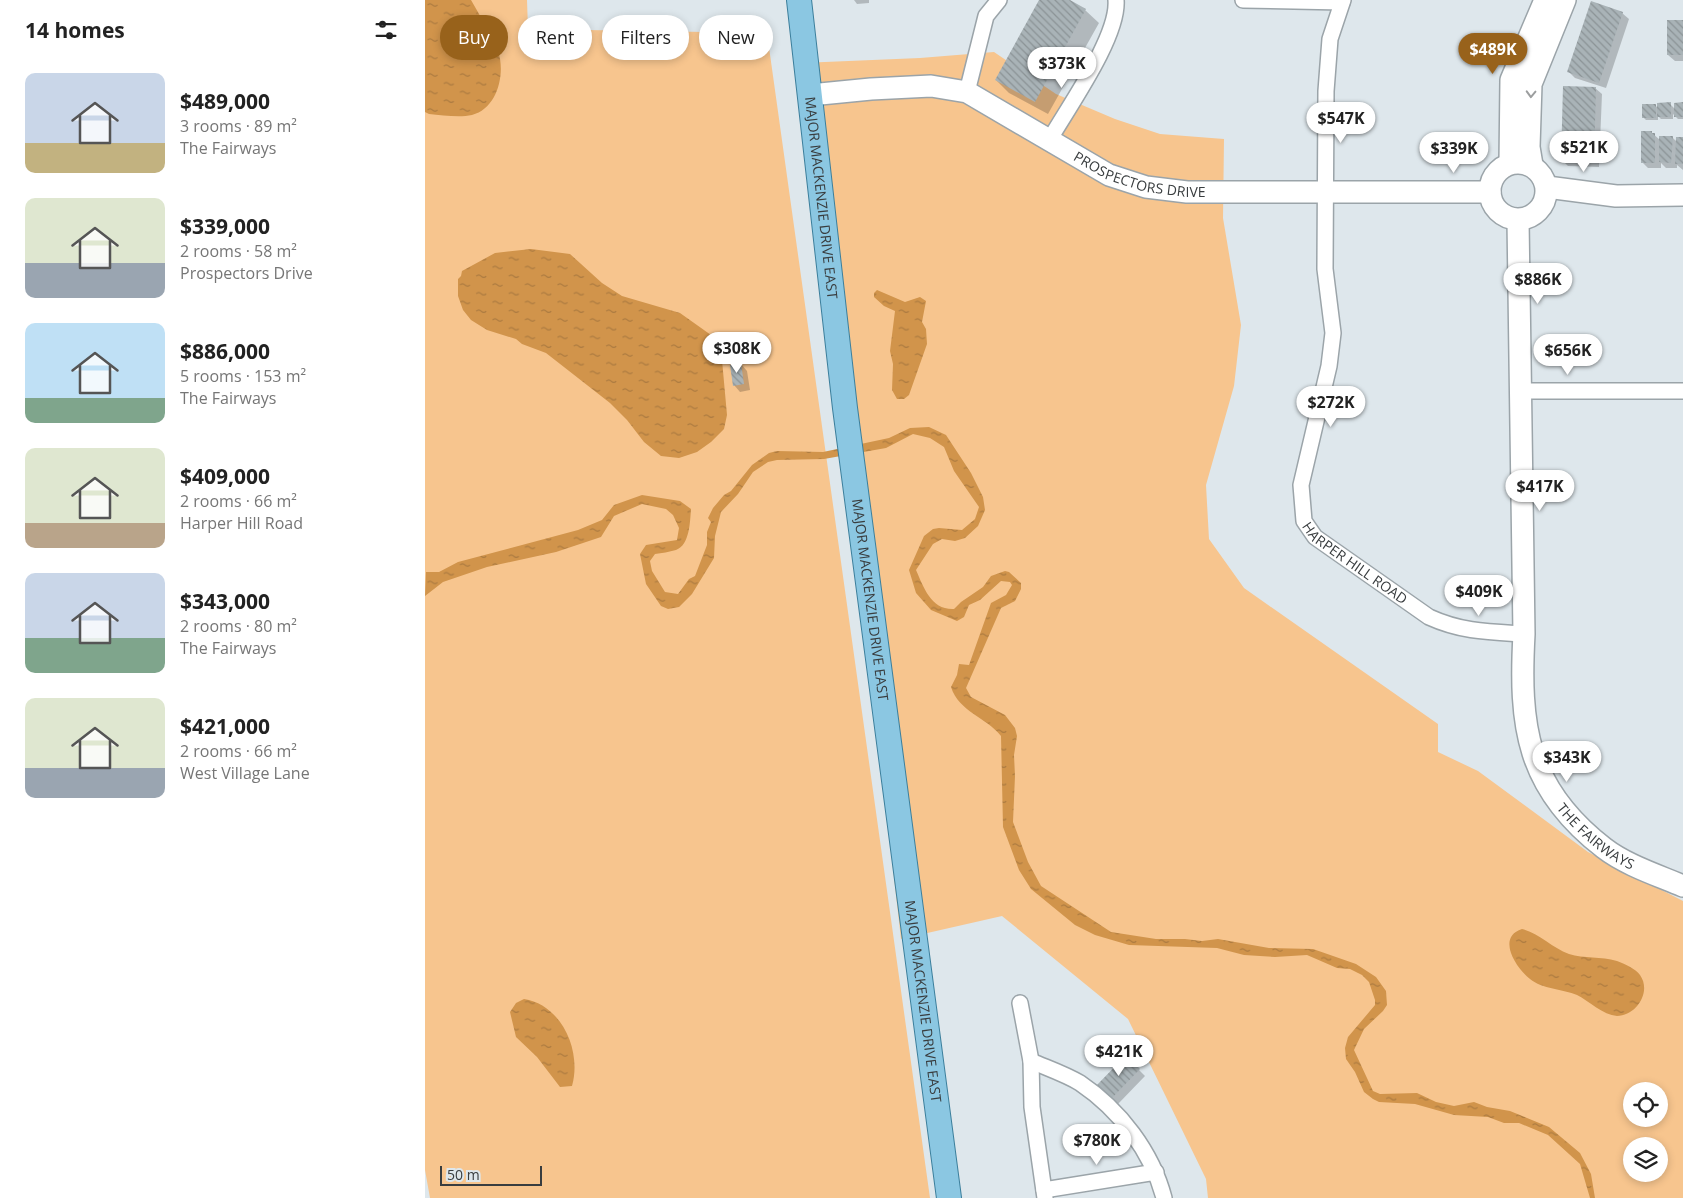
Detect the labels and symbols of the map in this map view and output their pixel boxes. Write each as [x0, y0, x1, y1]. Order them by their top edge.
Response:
pin: $489K [1458, 32, 1528, 75]
pin: $373K [1027, 46, 1097, 89]
one-way arrow [1525, 91, 1536, 99]
street label: MAJOR MACKENZIE DRIVE EAST [801, 96, 843, 300]
pin: $547K [1306, 102, 1376, 144]
pin: $521K [1549, 130, 1619, 173]
pin: $339K [1419, 132, 1489, 174]
street label: PROSPECTORS DRIVE [1070, 146, 1206, 201]
pin: $886K [1503, 262, 1573, 305]
pin: $308K [702, 332, 772, 374]
pin: $656K [1533, 334, 1603, 376]
pin: $272K [1296, 386, 1366, 428]
pin: $417K [1505, 470, 1575, 512]
street label: MAJOR MACKENZIE DRIVE EAST [848, 498, 893, 702]
street label: HARPER HILL ROAD [1298, 518, 1412, 608]
pin: $409K [1444, 574, 1514, 617]
pin: $343K [1532, 740, 1602, 783]
street label: THE FAIRWAYS [1553, 799, 1638, 873]
street label: MAJOR MACKENZIE DRIVE EAST [901, 899, 946, 1104]
pin: $421K [1084, 1034, 1154, 1077]
pin: $780K [1062, 1124, 1132, 1166]
scale bar [440, 1163, 543, 1186]

